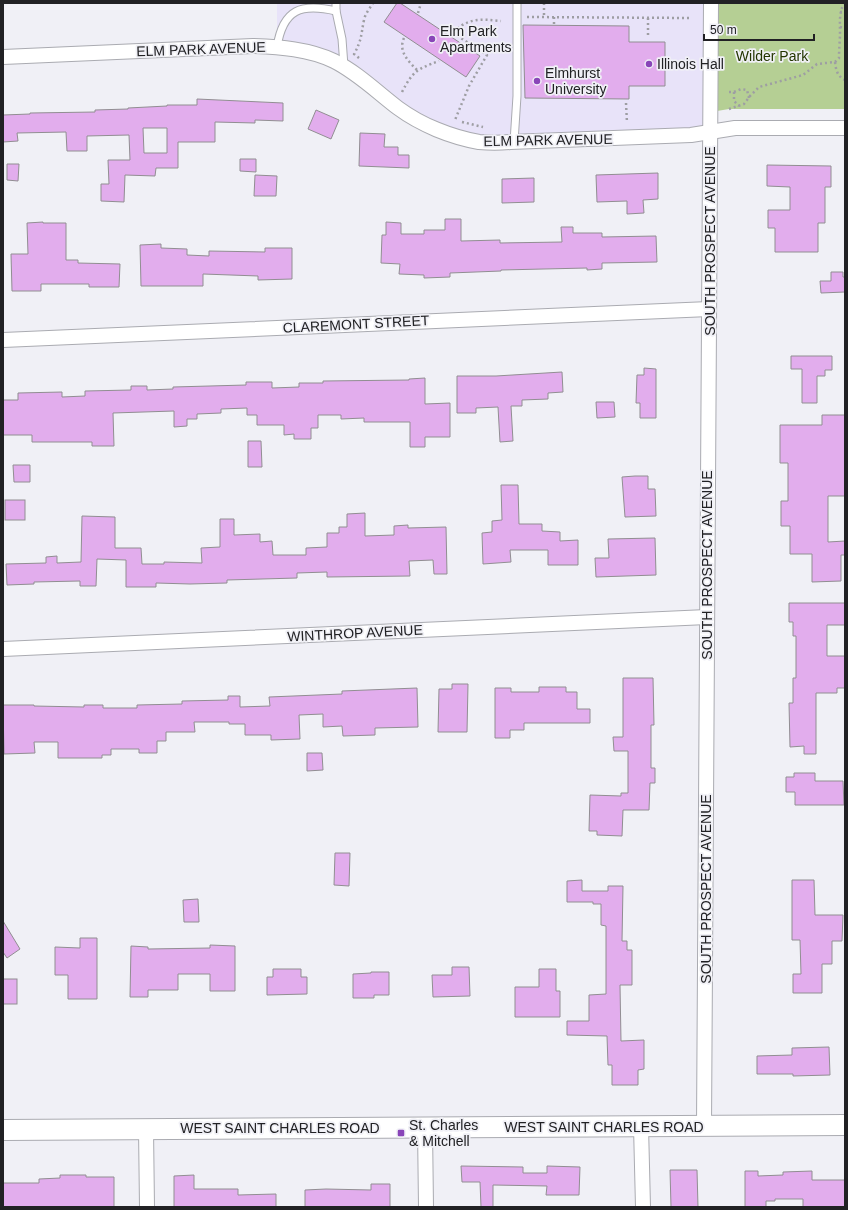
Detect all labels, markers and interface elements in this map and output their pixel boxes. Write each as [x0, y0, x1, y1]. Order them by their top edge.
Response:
scale bar [704, 16, 814, 42]
place label: Elm Park Apartments [440, 23, 512, 55]
text: 50 m [710, 23, 737, 37]
marker: Elm Park Apartments [427, 34, 437, 44]
street label: ELM PARK AVENUE [136, 39, 266, 59]
park label: Wilder Park [736, 48, 809, 64]
place label: Illinois Hall [657, 56, 724, 72]
marker: Illinois Hall [644, 59, 654, 69]
place label: Elmhurst University [545, 65, 606, 97]
marker: Elmhurst University [532, 76, 542, 86]
street label: ELM PARK AVENUE [483, 131, 613, 149]
street label: SOUTH PROSPECT AVENUE [702, 146, 718, 336]
street label: CLAREMONT STREET [282, 312, 430, 336]
street label: SOUTH PROSPECT AVENUE [699, 470, 715, 660]
street label: WINTHROP AVENUE [287, 621, 423, 645]
street label: SOUTH PROSPECT AVENUE [698, 794, 714, 984]
place label: St. Charles & Mitchell [409, 1117, 478, 1149]
street label: WEST SAINT CHARLES ROAD [504, 1119, 704, 1135]
street label: WEST SAINT CHARLES ROAD [180, 1120, 380, 1136]
marker: St. Charles & Mitchell [396, 1128, 406, 1138]

